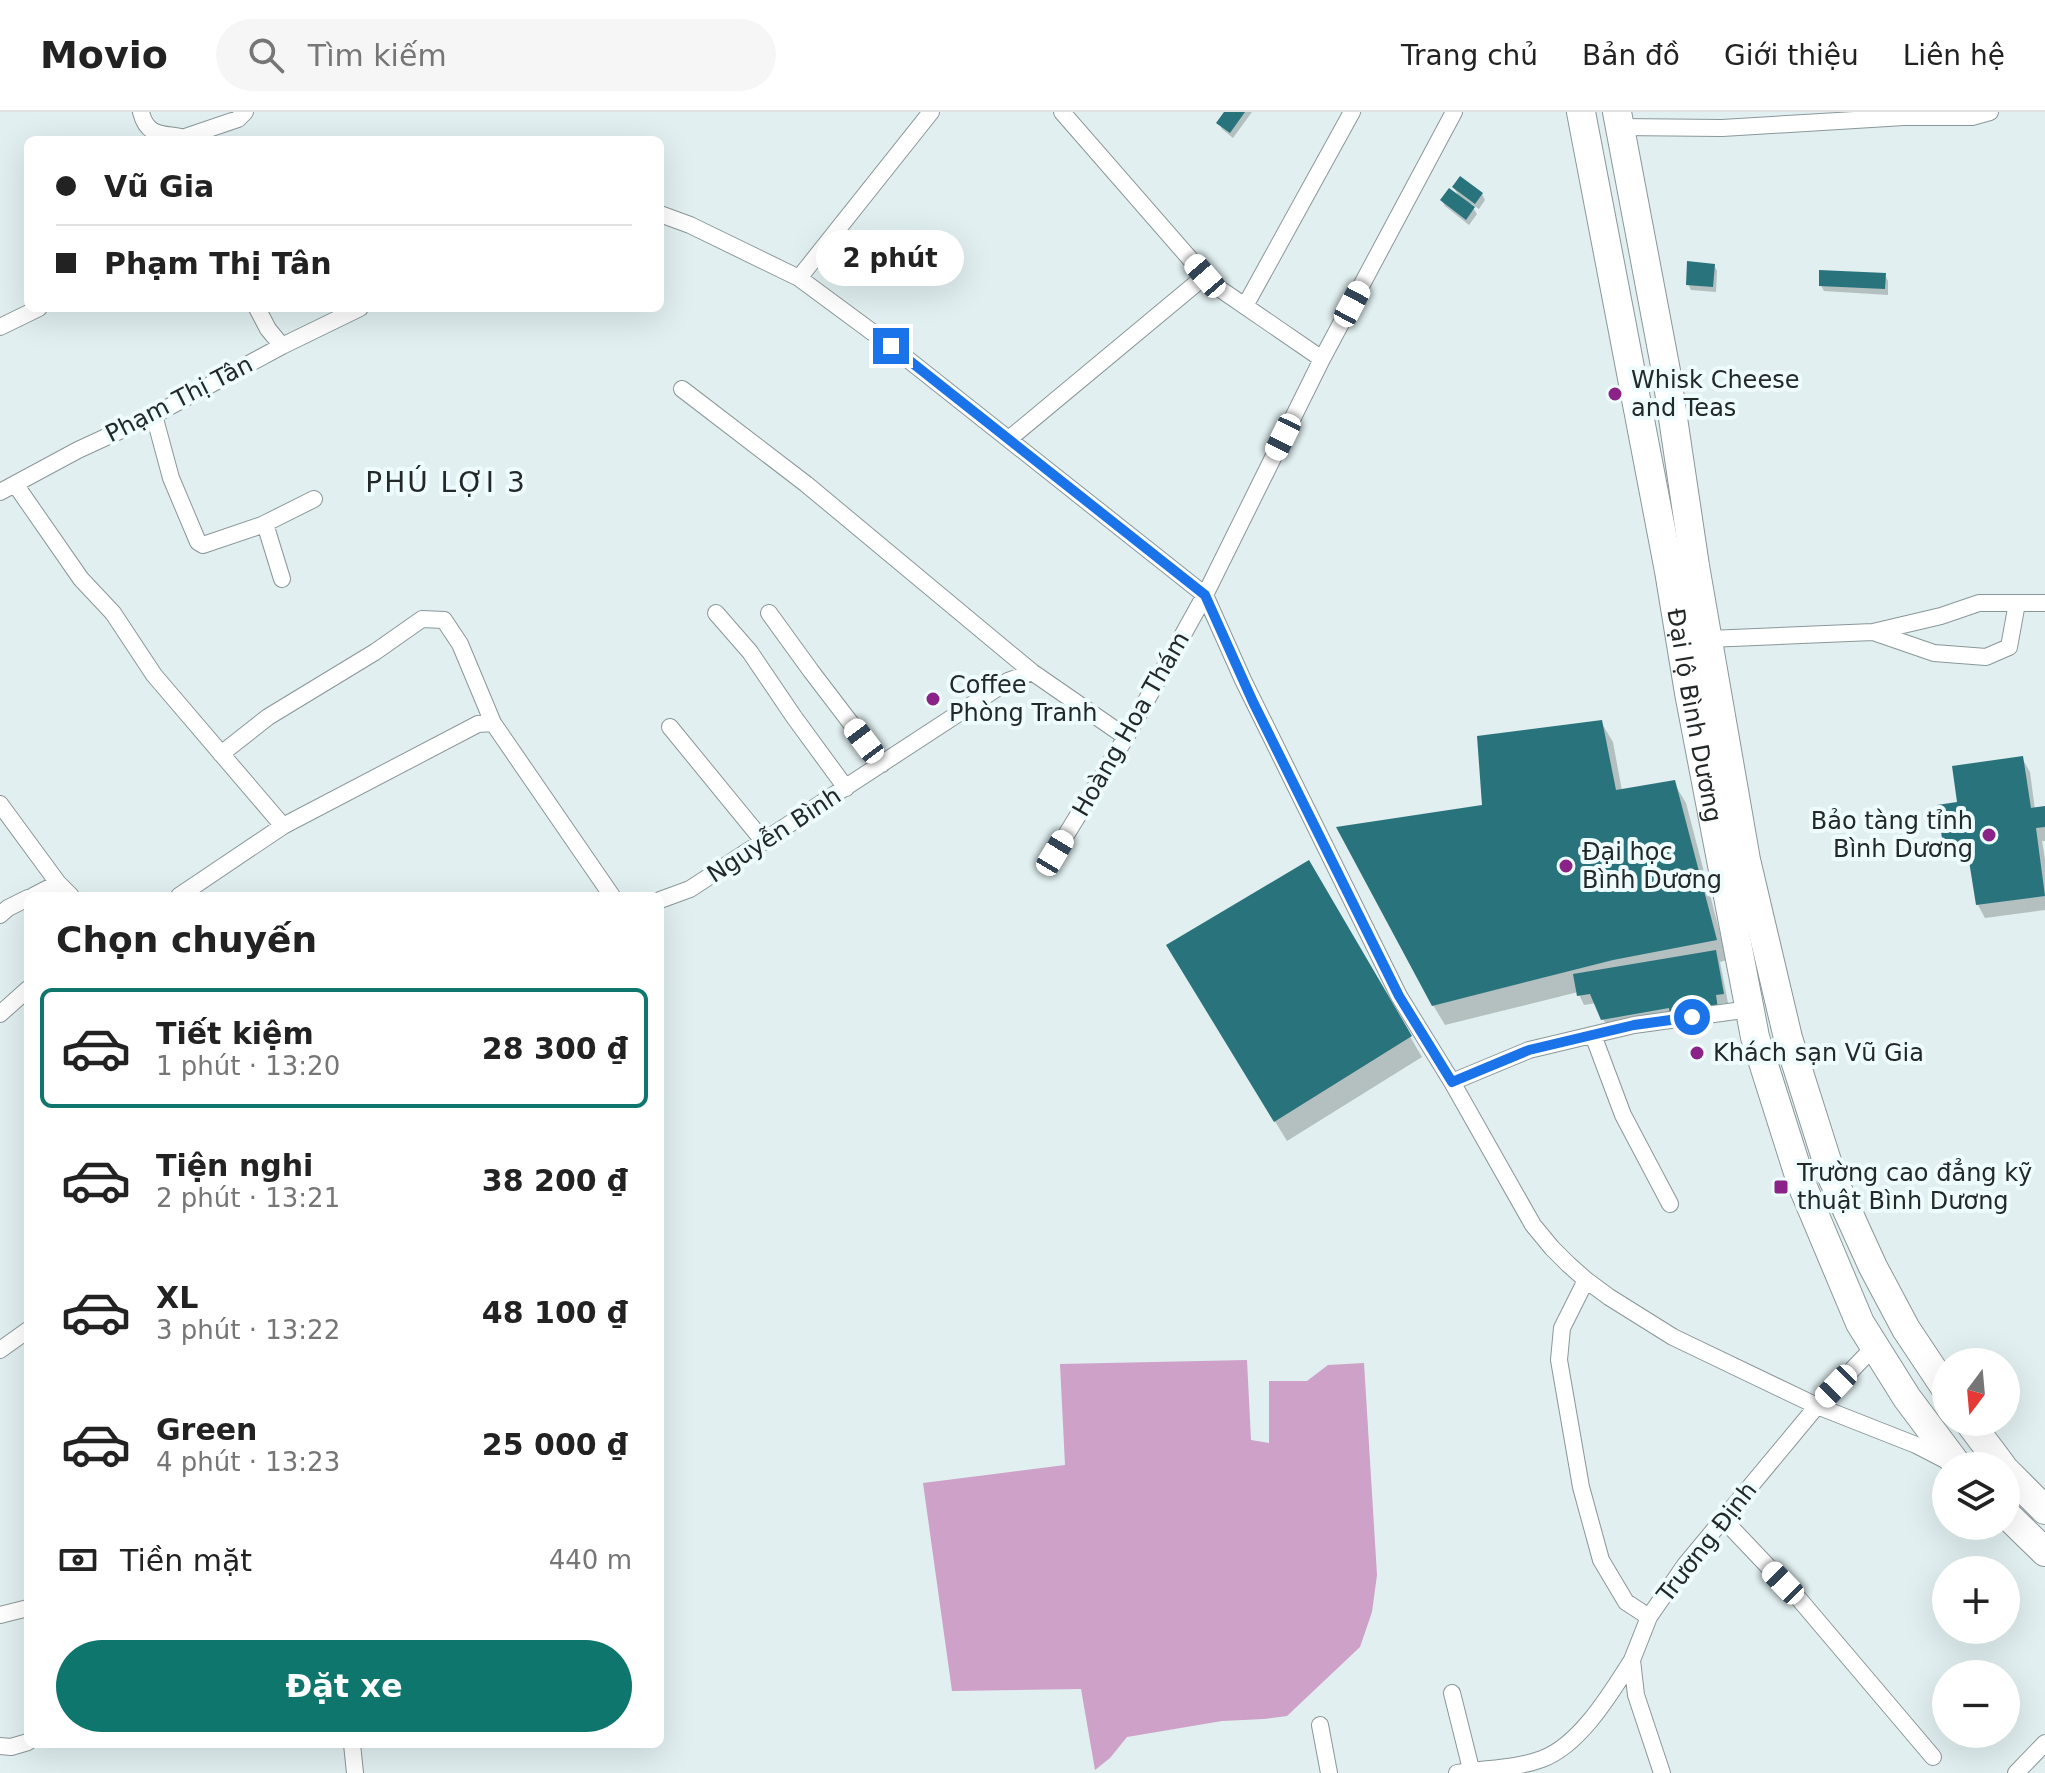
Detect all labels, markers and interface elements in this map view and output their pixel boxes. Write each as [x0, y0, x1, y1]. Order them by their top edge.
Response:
search box [216, 19, 776, 91]
text: Movio [40, 33, 168, 77]
icon: search [244, 33, 288, 77]
text: Tìm kiếm [308, 38, 447, 73]
text: Trang chủ [1401, 39, 1538, 72]
text: Bản đồ [1582, 39, 1680, 72]
text: Giới thiệu [1724, 39, 1859, 72]
text: Liên hệ [1903, 39, 2005, 72]
text: Vũ Gia [104, 169, 214, 204]
callout: 2 phút [817, 230, 965, 286]
text: 2 phút [842, 243, 938, 273]
text: Phạm Thị Tân [104, 246, 332, 281]
car [1180, 250, 1230, 302]
car [1330, 277, 1374, 331]
route end [873, 328, 909, 364]
street label: Phạm Thị Tân [101, 350, 257, 448]
place label: Whisk Cheese and Teas [1631, 366, 1799, 422]
marker: Whisk Cheese and Teas [1606, 385, 1624, 403]
car [1262, 410, 1304, 464]
district label: PHÚ LỢI 3 [365, 465, 527, 499]
street label: Đại lộ Bình Dương [1661, 607, 1728, 825]
street label: Hoàng Hoa Thám [1067, 627, 1195, 821]
place label: Coffee Phòng Tranh [949, 671, 1098, 727]
marker: Coffee Phòng Tranh [924, 690, 942, 708]
car [840, 715, 888, 767]
street label: Nguyễn Bình [701, 781, 846, 889]
place label: Bảo tàng tỉnh Bình Dương [1811, 807, 1973, 863]
car [1032, 826, 1078, 880]
marker: Bảo tàng tỉnh Bình Dương [1980, 826, 1998, 844]
place label: Đại học Bình Dương [1582, 838, 1722, 894]
marker: Đại học Bình Dương [1557, 857, 1575, 875]
text: Chọn chuyến [56, 919, 317, 960]
route start [1674, 999, 1710, 1035]
icon: car [60, 1012, 132, 1084]
text: Tiết kiệm [156, 1016, 314, 1051]
text: 28 300 ₫ [482, 1031, 628, 1066]
place label: Khách sạn Vũ Gia [1713, 1039, 1924, 1067]
marker: Khách sạn Vũ Gia [1688, 1044, 1706, 1062]
text: 1 phút · 13:20 [156, 1051, 340, 1081]
icon: car [60, 1144, 132, 1216]
text: Tiện nghi [156, 1148, 313, 1183]
place label: Trường cao đẳng kỹ thuật Bình Dương [1796, 1158, 2032, 1215]
text: 38 200 ₫ [482, 1163, 628, 1198]
marker: Trường cao đẳng kỹ thuật Bình Dương [1772, 1178, 1790, 1196]
text: 2 phút · 13:21 [156, 1183, 340, 1213]
icon: car [60, 1276, 132, 1348]
text: XL [156, 1280, 198, 1315]
text: 48 100 ₫ [482, 1295, 628, 1330]
text: 3 phút · 13:22 [156, 1315, 340, 1345]
north arrow [1932, 1348, 2020, 1436]
map controls [1932, 1348, 2020, 1748]
car [1811, 1360, 1861, 1412]
icon: car [60, 1408, 132, 1480]
text: Green [156, 1412, 257, 1447]
text: 25 000 ₫ [482, 1427, 628, 1462]
text: 4 phút · 13:23 [156, 1447, 340, 1477]
button: layers [1932, 1452, 2020, 1540]
street label: Trương Định [1651, 1476, 1763, 1608]
icon: cash [56, 1538, 100, 1582]
text: Tiền mặt [120, 1543, 252, 1578]
text: 440 m [549, 1545, 632, 1575]
button: + [1932, 1556, 2020, 1644]
car [1758, 1557, 1808, 1609]
button: Đặt xe [56, 1640, 632, 1732]
button: − [1932, 1660, 2020, 1748]

